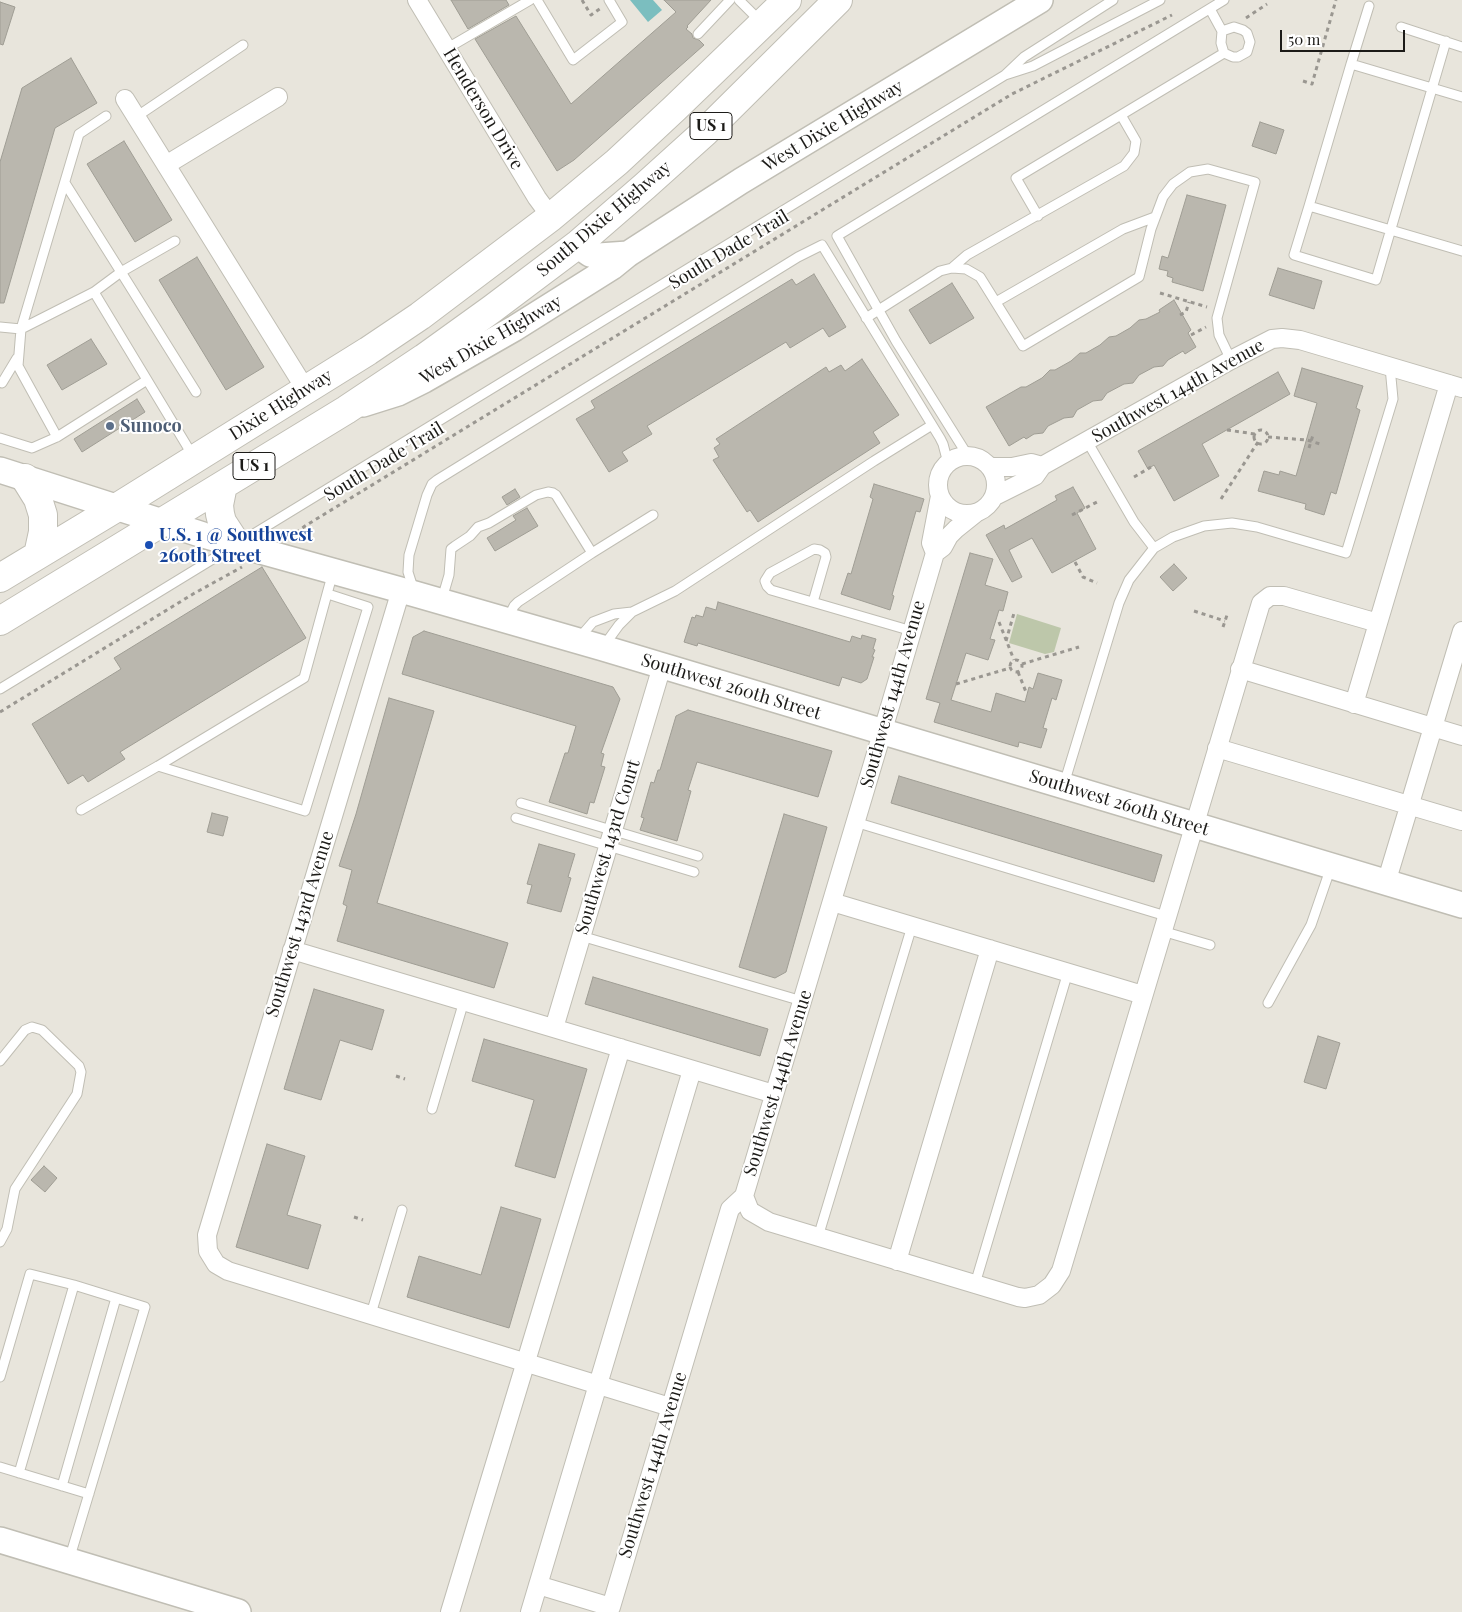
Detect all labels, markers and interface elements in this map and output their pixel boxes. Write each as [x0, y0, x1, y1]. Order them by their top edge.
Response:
scale bar [1282, 20, 1407, 52]
text: 50 m [1288, 29, 1320, 49]
street label: Henderson Drive [438, 44, 528, 174]
street label: West Dixie Highway [759, 76, 907, 176]
road number: US 1 [690, 112, 732, 140]
street label: South Dixie Highway [533, 157, 675, 281]
street label: South Dade Trail [665, 206, 793, 294]
street label: West Dixie Highway [416, 291, 566, 389]
street label: Southwest 144th Avenue [1088, 335, 1268, 447]
street label: Dixie Highway [226, 365, 336, 445]
place label: Sunoco [120, 415, 182, 437]
street label: South Dade Trail [320, 418, 448, 506]
marker: Sunoco [104, 420, 116, 432]
road number: US 1 [233, 452, 275, 480]
place label: U.S. 1 @ Southwest 260th Street [159, 524, 313, 566]
marker: U.S. 1 @ Southwest 260th Street [143, 539, 155, 551]
street label: Southwest 144th Avenue [856, 598, 930, 790]
street label: Southwest 260th Street [638, 649, 824, 725]
street label: Southwest 143rd Court [571, 757, 645, 937]
street label: Southwest 260th Street [1026, 765, 1212, 841]
street label: Southwest 143rd Avenue [261, 828, 339, 1020]
street label: Southwest 144th Avenue [739, 987, 817, 1179]
street label: Southwest 144th Avenue [614, 1369, 692, 1561]

